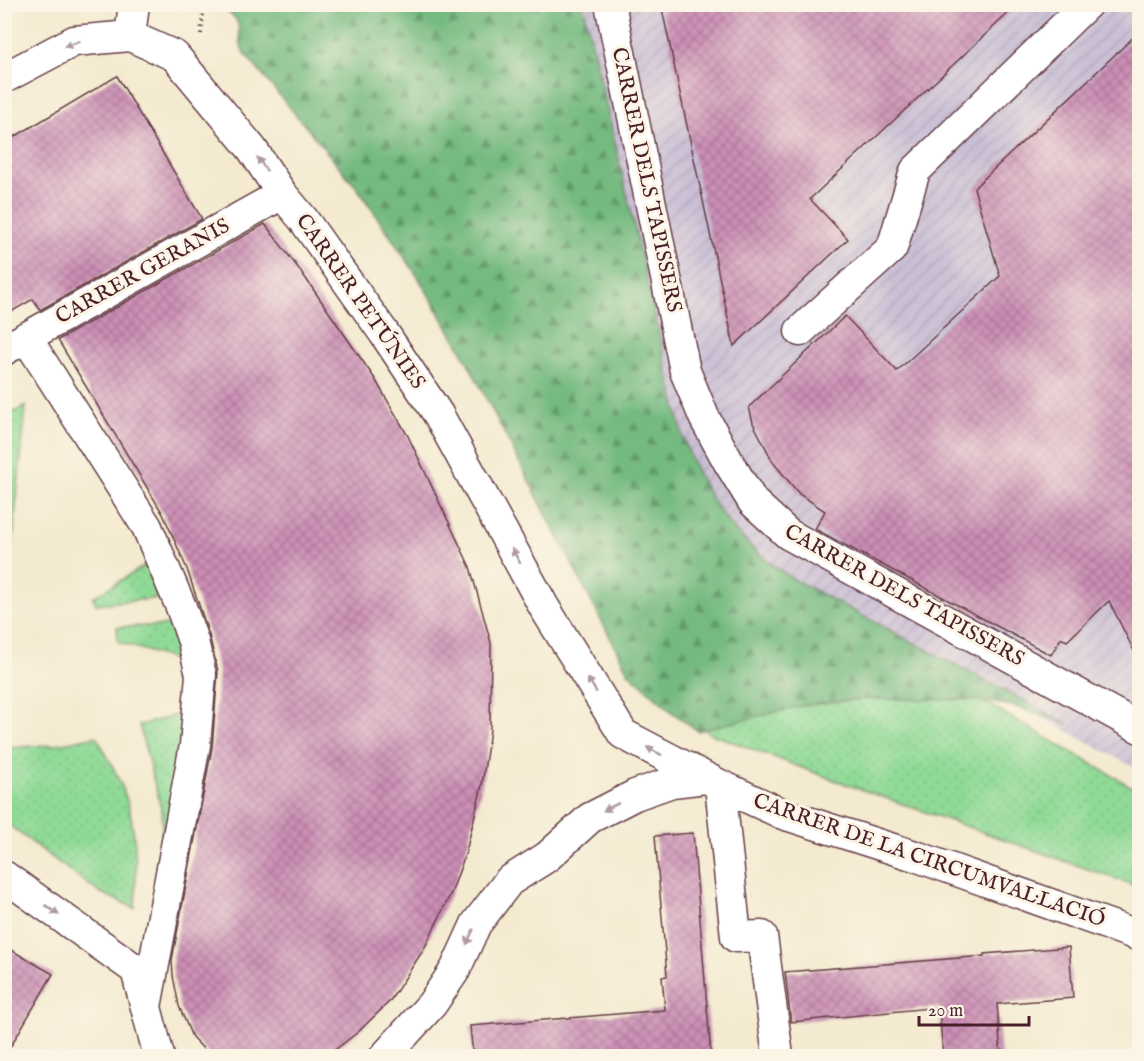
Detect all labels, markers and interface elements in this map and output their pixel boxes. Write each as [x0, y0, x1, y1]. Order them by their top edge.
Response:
one-way arrow [63, 40, 81, 50]
street label: CARRER DELS TAPISSERS [605, 45, 687, 315]
one-way arrow [257, 156, 268, 172]
street label: CARRER PETÚNIES [289, 209, 431, 395]
street label: CARRER GERANIS [51, 213, 235, 331]
street label: CARRER DELS TAPISSERS [779, 519, 1029, 673]
one-way arrow [510, 548, 521, 564]
one-way arrow [586, 677, 597, 693]
one-way arrow [645, 746, 662, 756]
street label: CARRER DE LA CIRCUMVAL·LACIÓ [749, 787, 1109, 934]
one-way arrow [602, 802, 619, 812]
one-way arrow [44, 904, 60, 915]
one-way arrow [465, 929, 475, 947]
scale bar [919, 989, 1028, 1027]
text: 20 m [928, 1000, 963, 1023]

